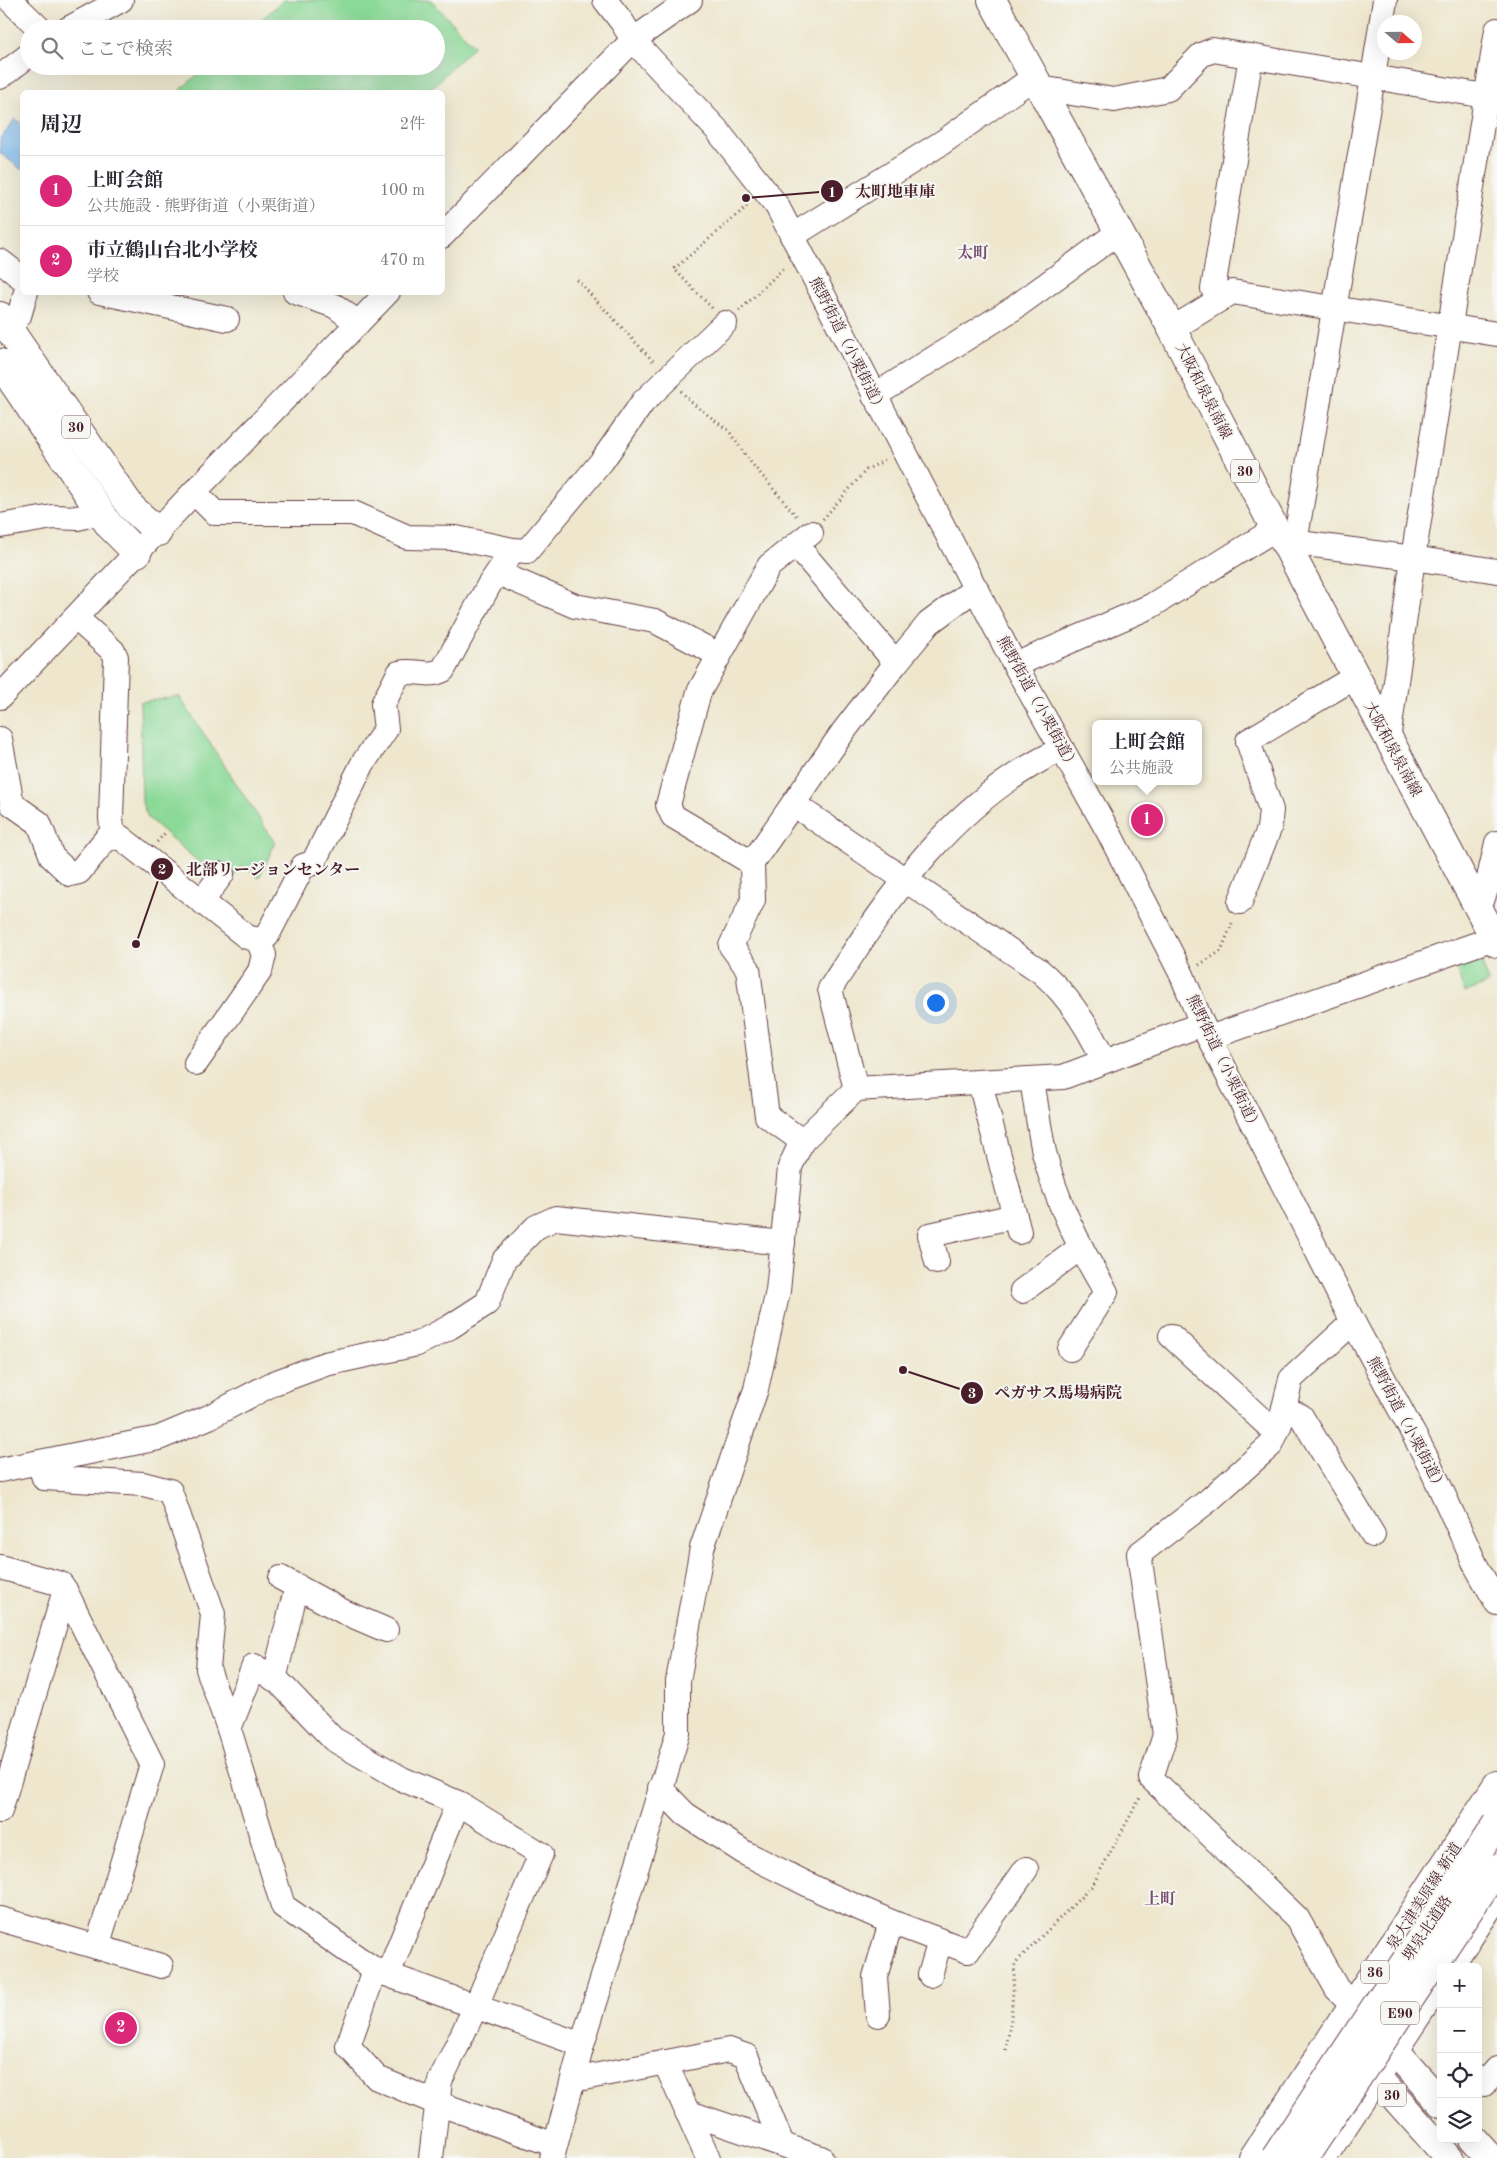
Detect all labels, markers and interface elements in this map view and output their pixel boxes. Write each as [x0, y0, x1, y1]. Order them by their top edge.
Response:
north arrow [1377, 15, 1422, 60]
search box [20, 20, 445, 75]
icon: search [38, 34, 66, 62]
text: ここで検索 [78, 41, 173, 60]
text: 周辺 [40, 115, 82, 136]
text: 2件 [400, 117, 425, 133]
text: 上町会館 [87, 172, 163, 191]
callout: 太町地車庫 [820, 176, 945, 207]
text: 1 [51, 183, 61, 199]
text: 100 m [380, 183, 425, 199]
text: 太町地車庫 [855, 183, 935, 201]
text: 1 [828, 186, 836, 201]
text: 公共施設 · 熊野街道（小栗街道） [87, 199, 324, 215]
text: 市立鶴山台北小学校 [87, 242, 258, 261]
district label: 太町 [957, 244, 989, 262]
text: 2 [51, 253, 61, 269]
text: 470 m [380, 253, 425, 269]
text: 学校 [87, 269, 119, 285]
street label: 熊野街道（小栗街道） [806, 275, 889, 416]
street label: 大阪和泉泉南線 [1172, 341, 1235, 442]
road number: 30 [62, 416, 90, 438]
road number: 30 [1231, 460, 1259, 482]
street label: 熊野街道（小栗街道） [994, 634, 1081, 773]
street label: 大阪和泉泉南線 [1360, 699, 1425, 800]
popup [1092, 720, 1202, 785]
text: 上町会館 [1109, 734, 1185, 753]
text: 公共施設 [1109, 761, 1173, 777]
pin: 1 [1131, 801, 1163, 839]
callout: 北部リージョンセンター [150, 854, 371, 885]
text: 北部リージョンセンター [186, 861, 360, 879]
text: 2 [158, 863, 166, 878]
your location [923, 990, 949, 1016]
street label: 熊野街道（小栗街道） [1183, 992, 1264, 1134]
street label: 熊野街道（小栗街道） [1364, 1354, 1449, 1494]
callout: ペガサス馬場病院 [959, 1377, 1132, 1408]
text: ペガサス馬場病院 [994, 1384, 1122, 1402]
text: 3 [968, 1387, 976, 1402]
street label: 泉大津美原線 新道 [1383, 1840, 1465, 1953]
district label: 上町 [1144, 1890, 1176, 1908]
street label: 堺泉北道路 [1399, 1892, 1455, 1964]
road number: 36 [1361, 1960, 1389, 1984]
map controls [1437, 1963, 1482, 2143]
button: + [1437, 1963, 1482, 2008]
road number: E90 [1381, 2002, 1419, 2025]
button: − [1437, 2008, 1482, 2053]
pin: 2 [105, 2009, 137, 2047]
button: locate [1437, 2053, 1482, 2098]
road number: 30 [1378, 2084, 1406, 2106]
button: layers [1437, 2098, 1482, 2143]

